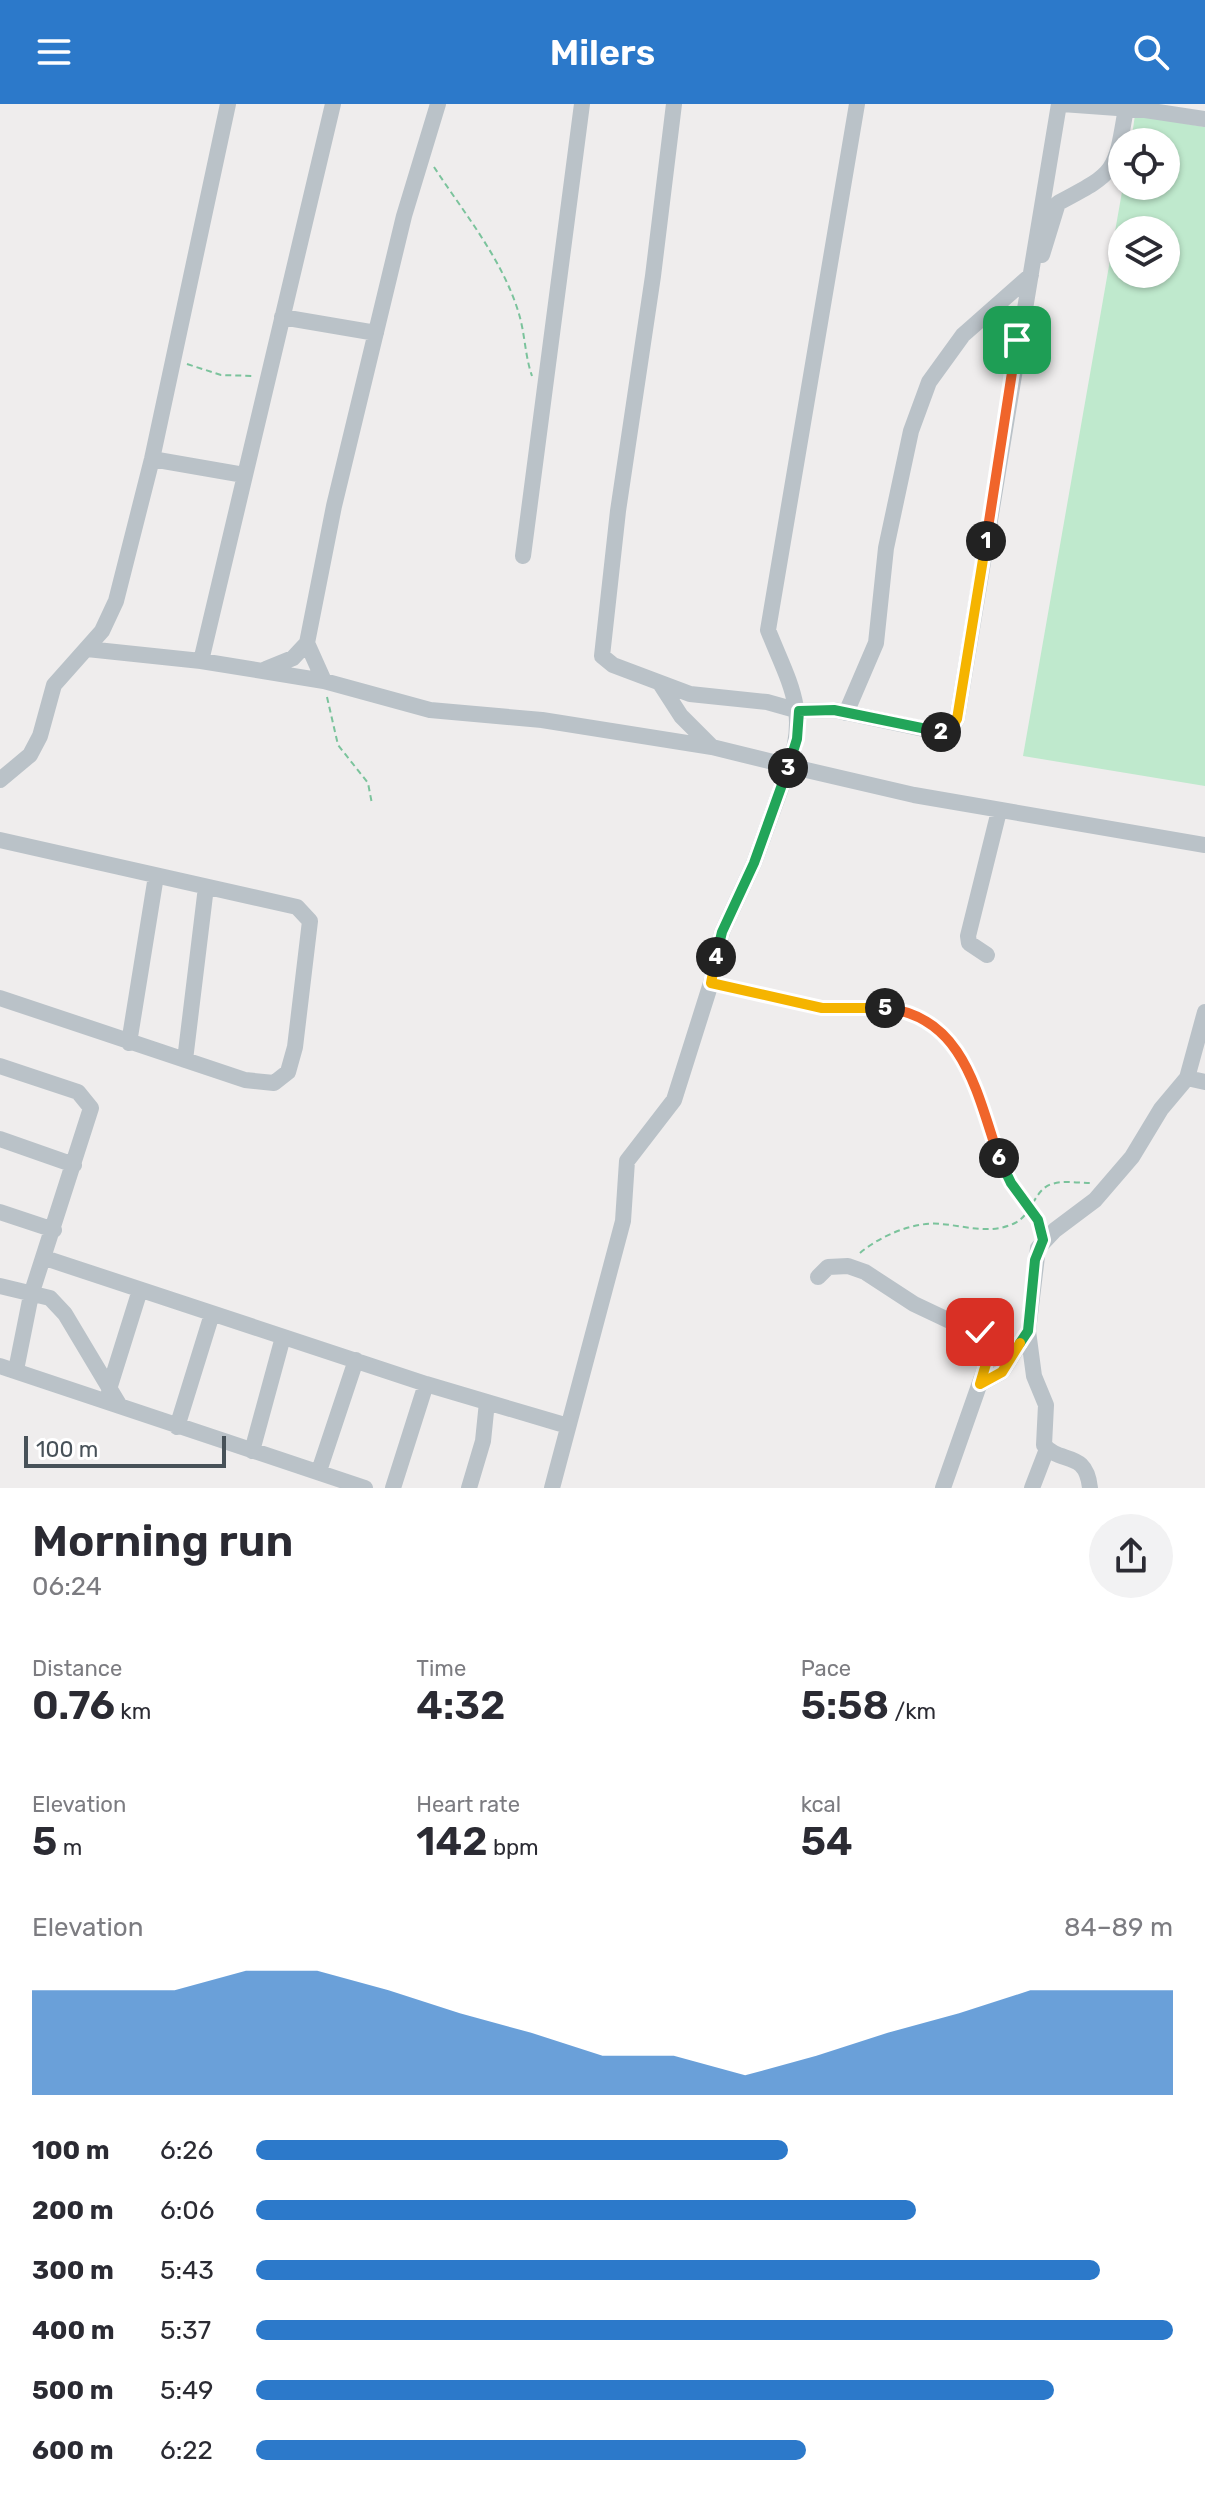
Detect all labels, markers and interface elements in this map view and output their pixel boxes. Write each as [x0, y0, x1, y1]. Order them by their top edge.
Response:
icon: menu [32, 30, 76, 74]
icon: search [1129, 30, 1173, 74]
text: Milers [550, 31, 655, 74]
map controls [1108, 128, 1180, 288]
button: locate [1108, 128, 1180, 200]
button: layers [1108, 216, 1180, 288]
pin [983, 306, 1051, 374]
icon: arrive [995, 318, 1039, 362]
pin: 1 [966, 521, 1006, 561]
text: 1 [981, 527, 991, 554]
pin: 2 [921, 712, 961, 752]
text: 2 [934, 718, 948, 745]
pin: 3 [768, 748, 808, 788]
text: 3 [781, 754, 795, 781]
pin: 4 [696, 937, 736, 977]
text: 4 [708, 943, 724, 970]
pin: 5 [865, 988, 905, 1028]
text: 5 [878, 994, 892, 1021]
pin: 6 [979, 1138, 1019, 1178]
text: 6 [992, 1144, 1006, 1171]
pin [946, 1298, 1014, 1366]
icon: check [958, 1310, 1002, 1354]
scale bar [24, 1432, 226, 1468]
text: 100 m [36, 1436, 98, 1463]
button: share [1089, 1514, 1173, 1598]
text: Morning run [32, 1515, 293, 1567]
text: 06:24 [32, 1571, 102, 1602]
text: Distance [32, 1655, 122, 1682]
text: Time [416, 1655, 466, 1682]
text: Pace [801, 1655, 851, 1682]
text: 0.76 [32, 1682, 115, 1729]
text: 4:32 [416, 1682, 505, 1729]
text: 5:58 [801, 1682, 889, 1729]
text: km [115, 1698, 151, 1725]
text: /km [889, 1698, 936, 1725]
text: Elevation [32, 1791, 126, 1818]
text: Heart rate [416, 1791, 520, 1818]
text: kcal [801, 1791, 841, 1818]
text: 5 [32, 1818, 57, 1865]
text: 142 [416, 1818, 488, 1865]
text: 54 [801, 1818, 853, 1865]
text: m [57, 1834, 82, 1861]
text: bpm [488, 1834, 539, 1861]
text: Elevation [32, 1912, 143, 1943]
text: 84–89 m [1064, 1912, 1173, 1943]
text: 100 m [32, 2135, 110, 2166]
text: 6:26 [160, 2135, 213, 2166]
text: 200 m [32, 2195, 114, 2226]
text: 6:06 [160, 2195, 215, 2226]
text: 300 m [32, 2255, 114, 2286]
text: 5:43 [160, 2255, 214, 2286]
text: 400 m [32, 2315, 114, 2346]
text: 5:37 [160, 2315, 211, 2346]
text: 500 m [32, 2375, 114, 2406]
text: 5:49 [160, 2375, 213, 2406]
text: 600 m [32, 2435, 114, 2466]
text: 6:22 [160, 2435, 213, 2466]

